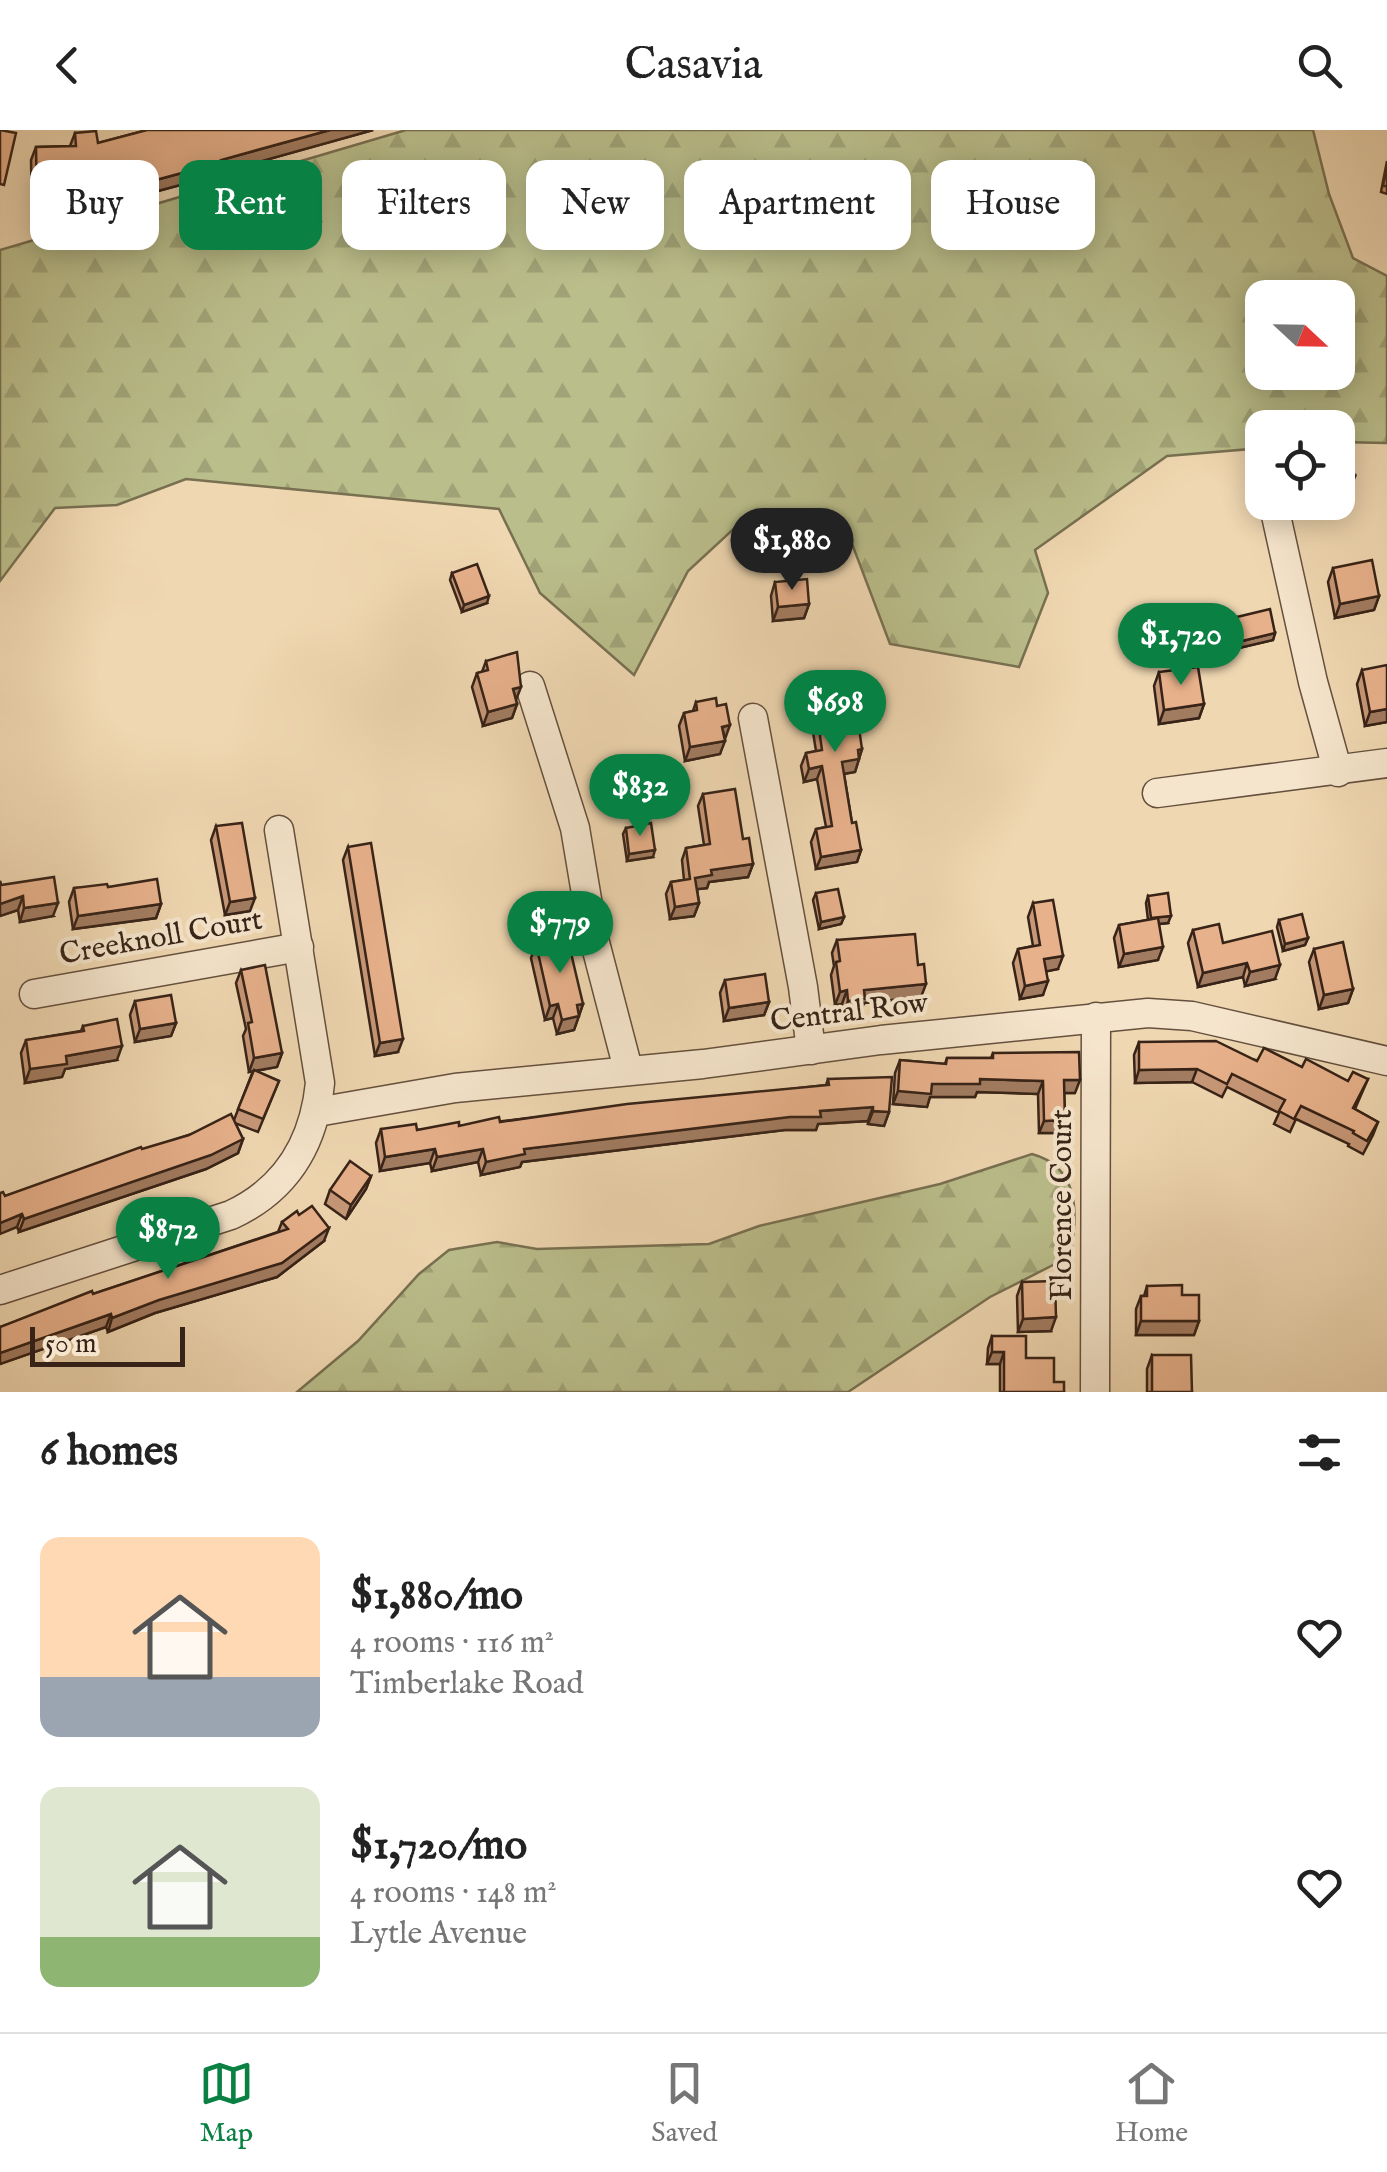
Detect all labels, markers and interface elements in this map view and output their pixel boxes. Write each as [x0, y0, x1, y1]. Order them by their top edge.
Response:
text: Casavia [625, 37, 762, 94]
icon: back [40, 38, 95, 93]
icon: search [1292, 38, 1347, 93]
chip: Buy [30, 160, 159, 250]
chip: Rent [179, 160, 322, 250]
chip: Filters [342, 160, 506, 250]
chip: New [526, 160, 664, 250]
chip: Apartment [684, 160, 911, 250]
chip: House [931, 160, 1095, 250]
north arrow [1245, 280, 1355, 390]
map controls [1245, 280, 1355, 520]
button: locate [1245, 410, 1355, 520]
pin: $1,880 [711, 508, 873, 593]
text: $1,880 [753, 520, 831, 561]
pin: $1,720 [1100, 603, 1262, 688]
text: $1,720 [1140, 615, 1222, 656]
pin: $698 [776, 670, 894, 755]
text: $698 [806, 682, 864, 723]
pin: $832 [581, 754, 699, 839]
text: $832 [611, 766, 669, 807]
pin: $779 [501, 891, 619, 976]
street label: Creeknoll Court [57, 901, 265, 975]
text: $779 [529, 903, 591, 944]
street label: Central Row [768, 984, 931, 1042]
street label: Florence Court [1044, 1109, 1082, 1301]
pin: $872 [109, 1197, 227, 1282]
text: $872 [138, 1209, 198, 1250]
scale bar [30, 1322, 185, 1366]
text: 50 m [45, 1327, 97, 1362]
icon: filters [1292, 1425, 1347, 1480]
text: 6 homes [40, 1426, 178, 1479]
text: $1,880/mo [350, 1570, 523, 1623]
icon: home [120, 1577, 240, 1697]
icon: heart [1292, 1610, 1347, 1665]
text: 4 rooms · 116 m² [350, 1623, 554, 1664]
text: Timberlake Road [350, 1664, 584, 1705]
text: $1,720/mo [350, 1820, 527, 1873]
icon: home [120, 1827, 240, 1947]
icon: heart [1292, 1860, 1347, 1915]
text: 4 rooms · 148 m² [350, 1873, 557, 1914]
text: Lytle Avenue [350, 1914, 527, 1955]
tab: Map [199, 2056, 254, 2151]
tab: Saved [651, 2056, 718, 2151]
tab: Home [1115, 2056, 1188, 2151]

